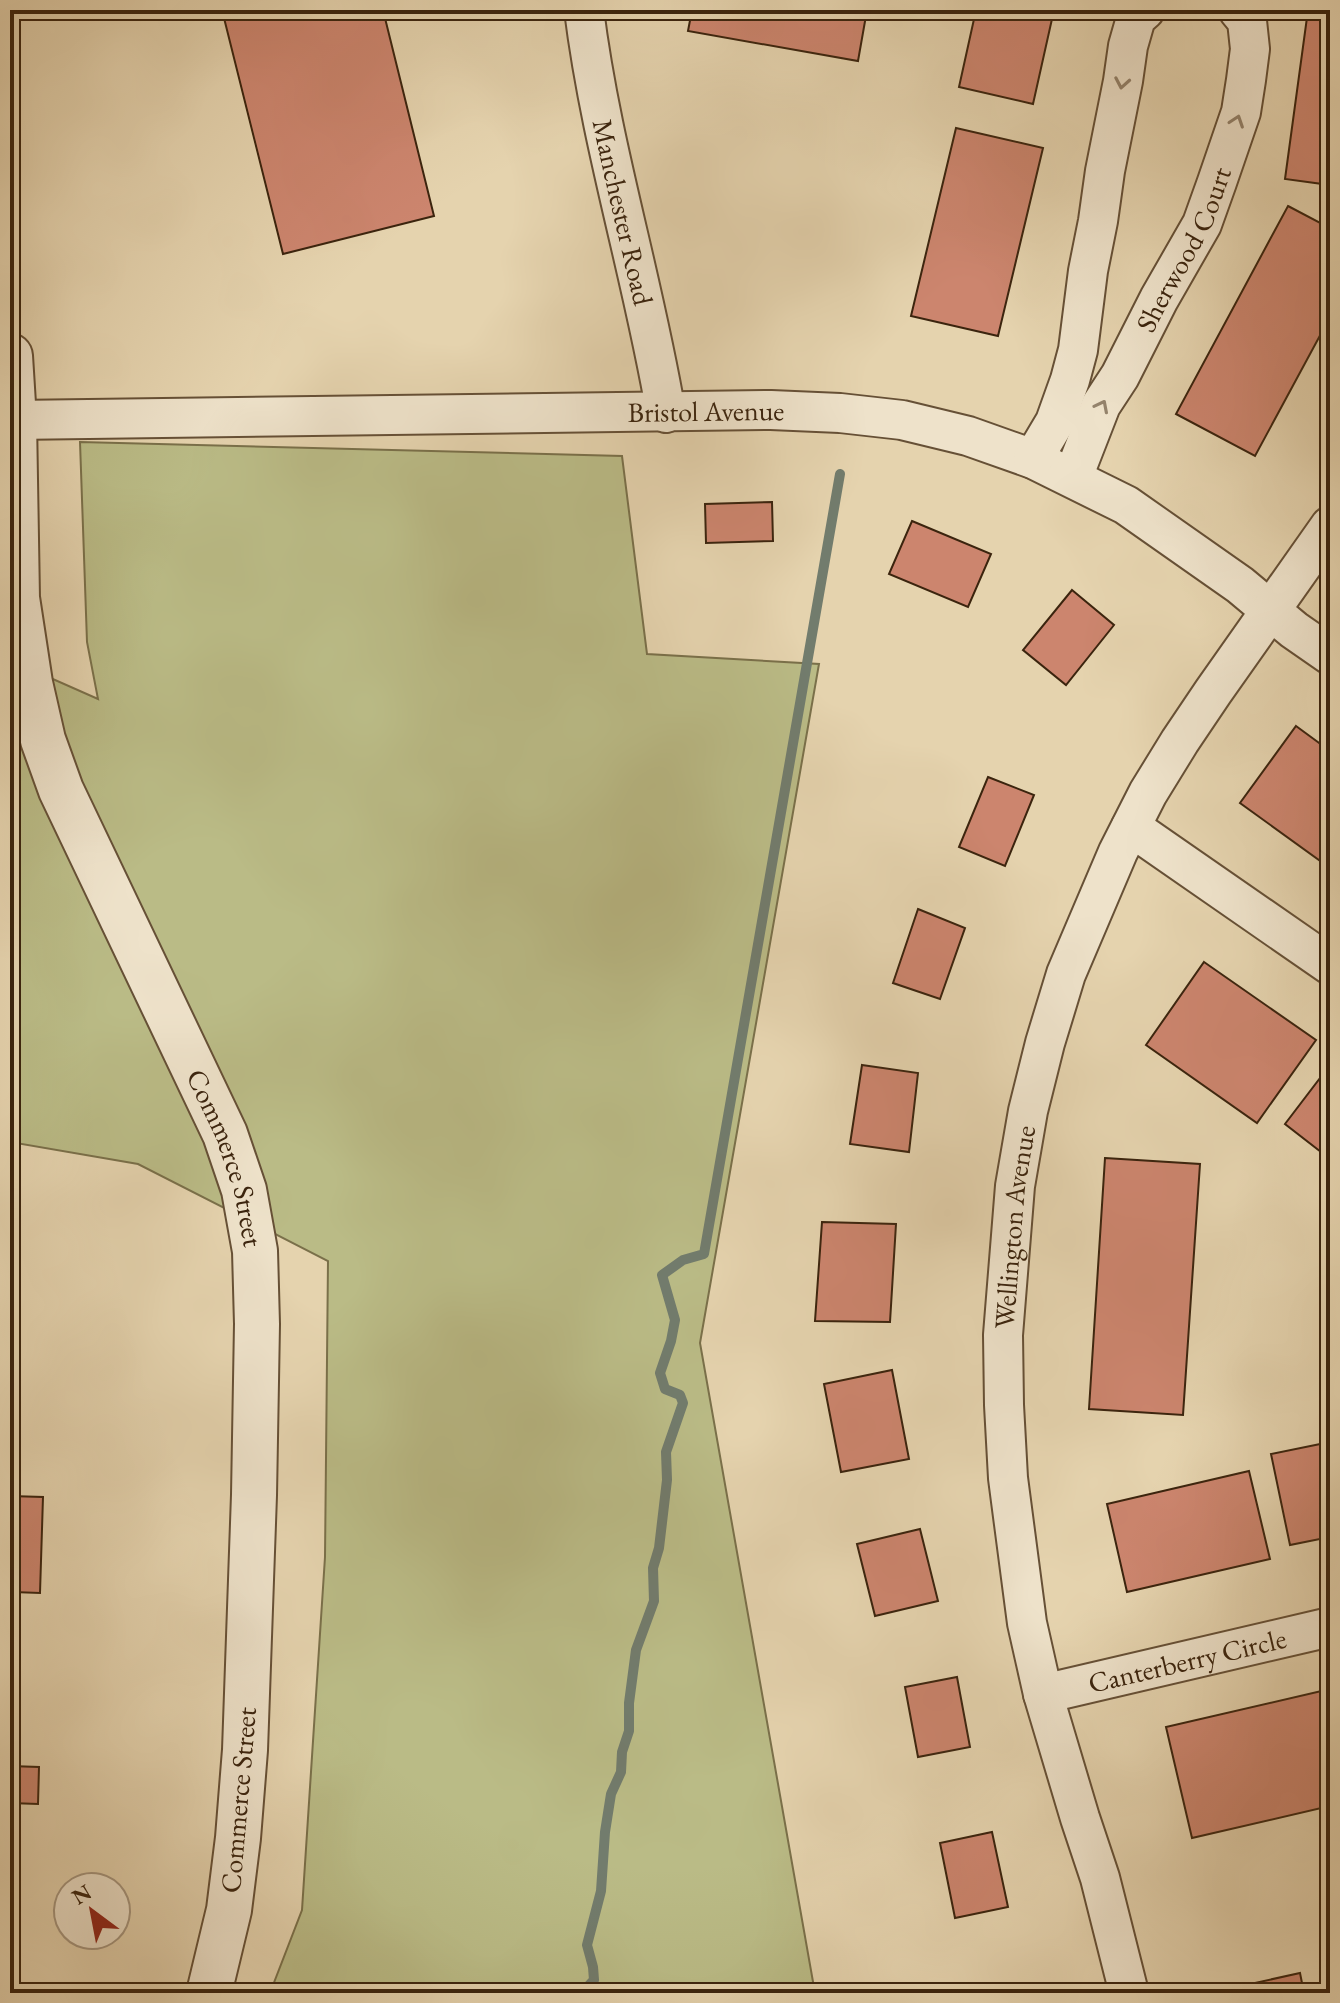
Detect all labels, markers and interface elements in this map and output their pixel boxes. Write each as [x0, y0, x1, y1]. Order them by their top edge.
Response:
one-way arrow [1115, 76, 1132, 90]
one-way arrow [1227, 115, 1244, 129]
street label: Manchester Road [585, 116, 662, 309]
street label: Sherwood Court [1127, 162, 1239, 338]
street label: Bristol Avenue [627, 392, 785, 430]
one-way arrow [1093, 399, 1108, 414]
street label: Commerce Street [179, 1063, 272, 1250]
street label: Wellington Avenue [986, 1122, 1043, 1330]
street label: Canterberry Circle [1085, 1620, 1290, 1701]
street label: Commerce Street [212, 1705, 264, 1894]
north arrow [52, 1871, 132, 1951]
text: N [66, 1877, 97, 1911]

